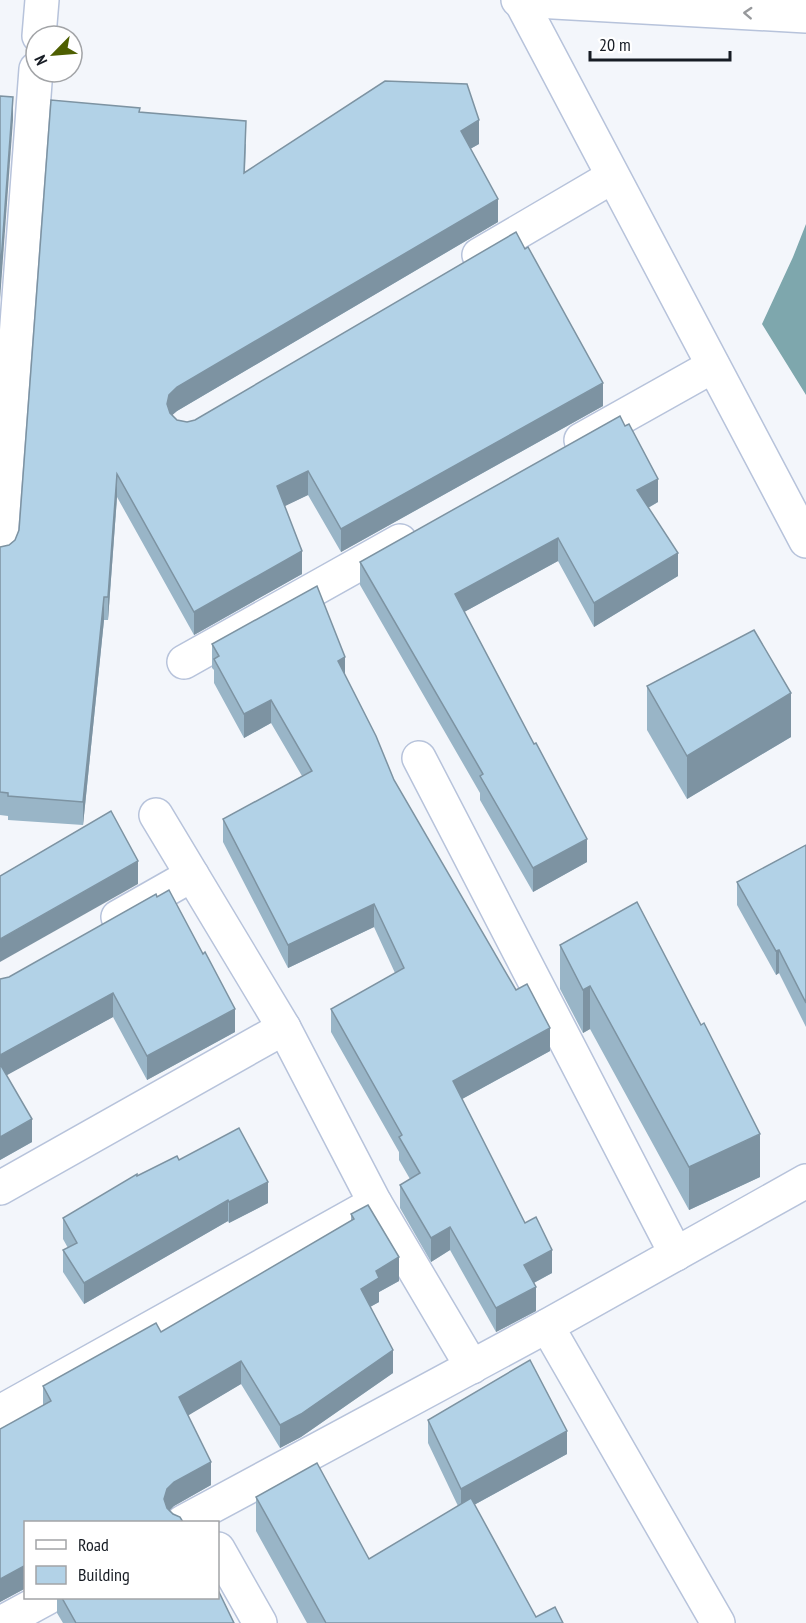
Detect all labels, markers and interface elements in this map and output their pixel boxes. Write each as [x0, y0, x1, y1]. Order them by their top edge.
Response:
one-way arrow [743, 6, 752, 19]
north arrow [24, 24, 84, 84]
scale bar [590, 24, 730, 62]
text: 20 m [599, 33, 631, 56]
text: N [30, 52, 51, 68]
legend [24, 1521, 219, 1599]
text: Road [78, 1533, 109, 1556]
text: Building [78, 1563, 130, 1586]

